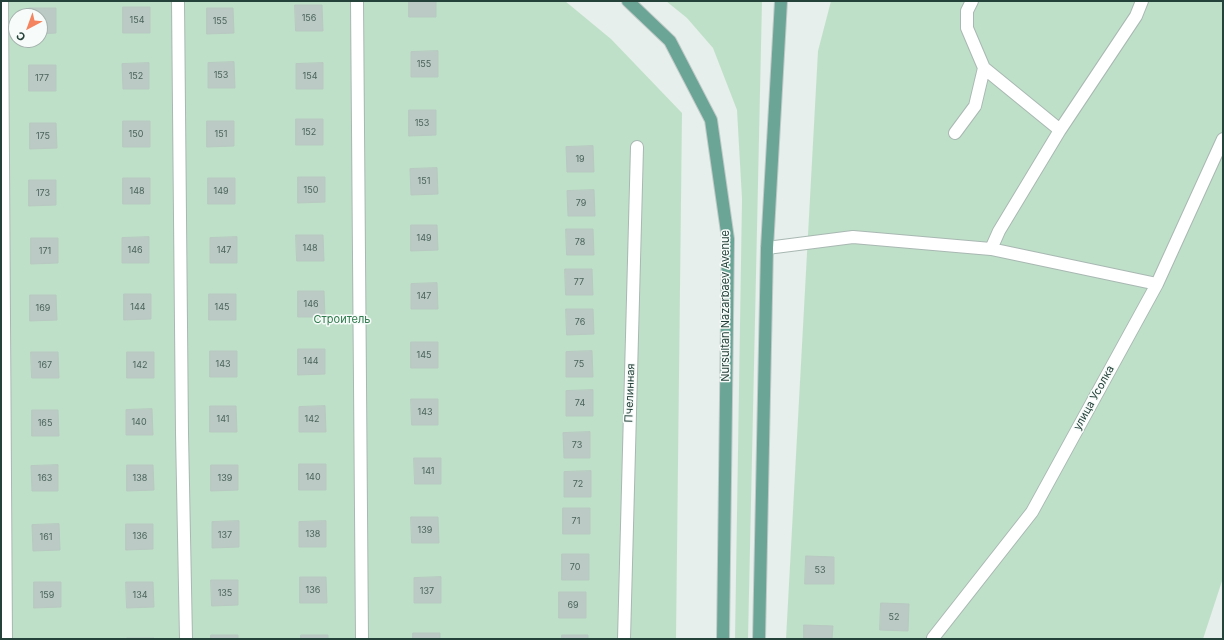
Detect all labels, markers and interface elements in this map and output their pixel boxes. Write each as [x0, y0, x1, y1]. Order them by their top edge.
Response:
north arrow [8, 8, 48, 48]
house number: 156 [302, 13, 316, 23]
house number: 154 [130, 15, 144, 25]
house number: 155 [213, 16, 227, 26]
text: С [13, 28, 28, 44]
house number: 155 [417, 59, 431, 69]
house number: 153 [214, 70, 228, 80]
house number: 152 [129, 71, 143, 81]
house number: 154 [303, 71, 317, 81]
house number: 177 [35, 73, 49, 83]
house number: 153 [415, 118, 429, 128]
house number: 152 [302, 127, 316, 137]
house number: 150 [129, 129, 143, 139]
house number: 151 [215, 129, 227, 139]
house number: 175 [36, 131, 50, 141]
house number: 19 [575, 154, 585, 164]
house number: 151 [418, 176, 430, 186]
house number: 150 [304, 185, 318, 195]
house number: 148 [129, 186, 145, 196]
house number: 149 [213, 186, 229, 196]
house number: 173 [36, 188, 50, 198]
house number: 79 [576, 198, 586, 208]
street label: Nursultan Nazarbaev Avenue [719, 230, 733, 382]
house number: 149 [416, 233, 432, 243]
house number: 78 [575, 237, 585, 247]
house number: 148 [302, 243, 318, 253]
house number: 146 [127, 245, 143, 255]
house number: 147 [217, 245, 231, 255]
house number: 171 [39, 246, 51, 256]
house number: 77 [574, 277, 584, 287]
house number: 147 [417, 291, 431, 301]
house number: 146 [303, 299, 319, 309]
house number: 144 [130, 302, 146, 312]
house number: 145 [215, 302, 229, 312]
house number: 169 [36, 303, 50, 313]
park label: Строитель [314, 313, 370, 327]
house number: 76 [575, 317, 585, 327]
house number: 145 [417, 350, 431, 360]
house number: 144 [303, 356, 319, 366]
house number: 143 [215, 359, 231, 369]
house number: 75 [574, 359, 584, 369]
house number: 167 [38, 360, 52, 370]
house number: 142 [133, 360, 147, 370]
street label: Пчелинная [622, 363, 638, 423]
street label: улица Усолка [1071, 363, 1117, 433]
house number: 74 [575, 398, 585, 408]
house number: 143 [417, 407, 433, 417]
house number: 141 [217, 414, 229, 424]
house number: 142 [305, 414, 319, 424]
house number: 140 [131, 417, 147, 427]
house number: 165 [38, 418, 52, 428]
house number: 73 [572, 440, 582, 450]
house number: 141 [422, 466, 434, 476]
house number: 140 [305, 472, 321, 482]
house number: 163 [38, 473, 52, 483]
house number: 138 [133, 473, 147, 483]
house number: 139 [218, 473, 232, 483]
house number: 72 [573, 479, 583, 489]
house number: 71 [572, 516, 580, 526]
house number: 139 [418, 525, 432, 535]
house number: 138 [306, 529, 320, 539]
house number: 137 [218, 530, 232, 540]
house number: 136 [133, 531, 147, 541]
house number: 161 [40, 532, 52, 542]
house number: 70 [570, 562, 580, 572]
house number: 53 [814, 565, 826, 575]
house number: 136 [306, 585, 320, 595]
house number: 137 [420, 586, 434, 596]
house number: 135 [218, 588, 232, 598]
house number: 159 [40, 590, 54, 600]
house number: 134 [132, 590, 148, 600]
house number: 69 [567, 600, 579, 610]
house number: 52 [889, 612, 899, 622]

